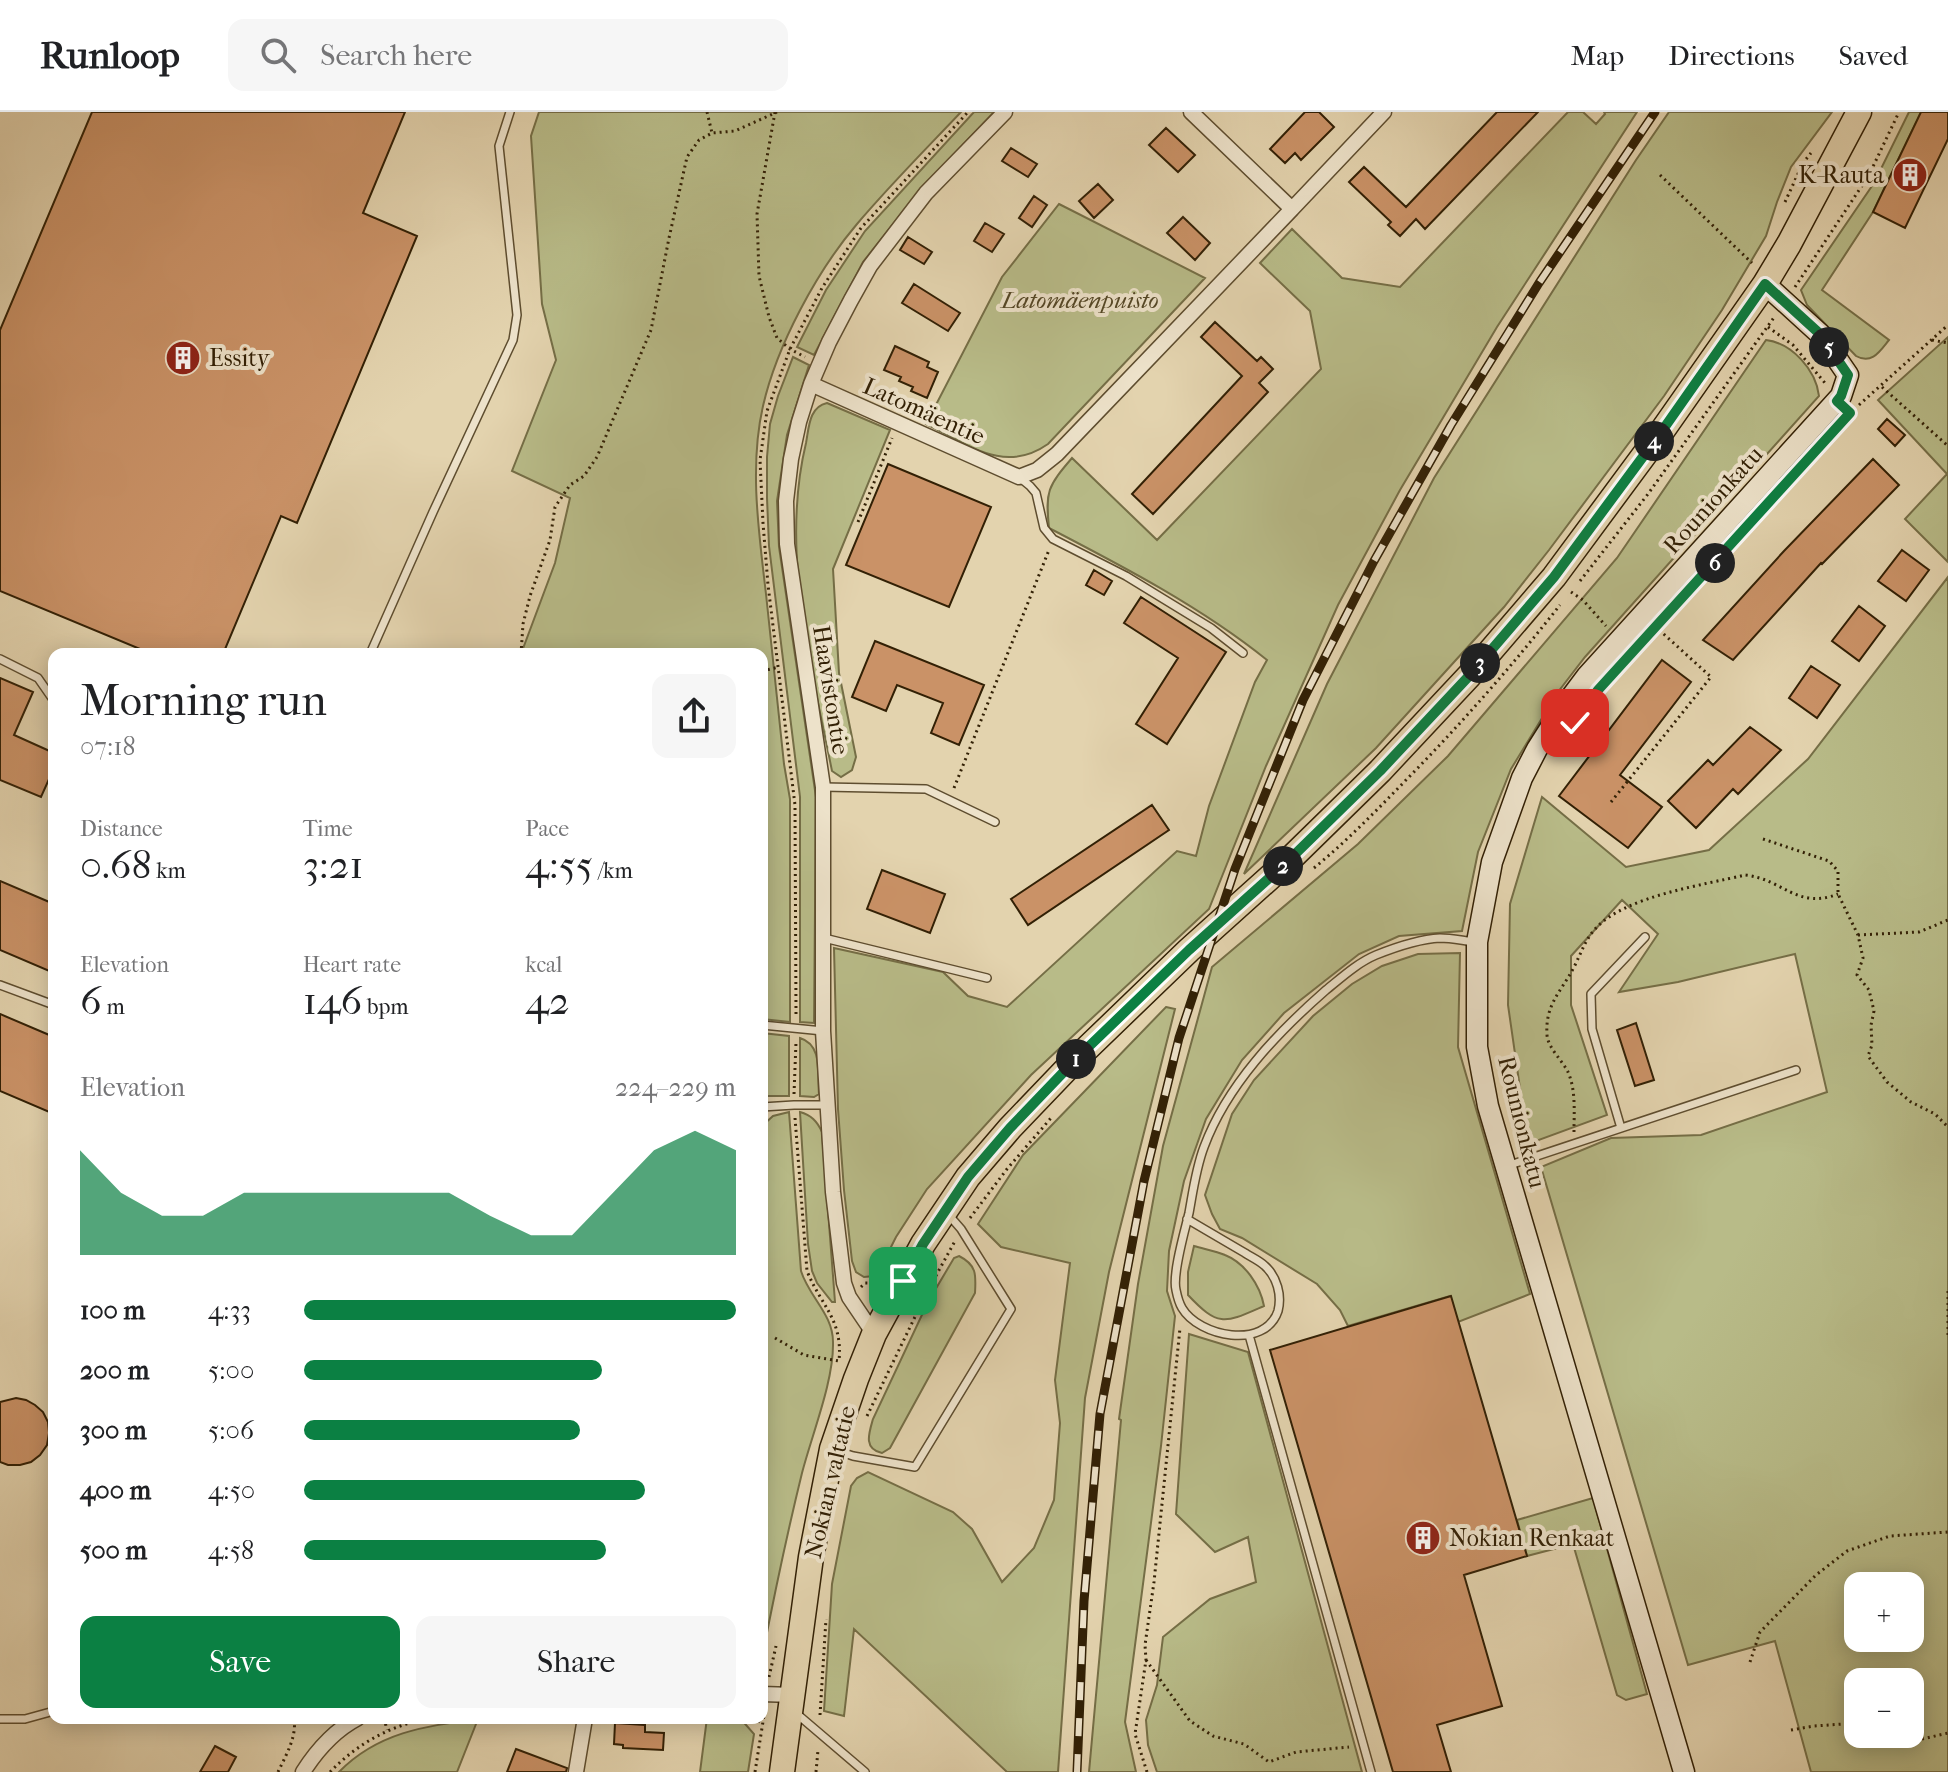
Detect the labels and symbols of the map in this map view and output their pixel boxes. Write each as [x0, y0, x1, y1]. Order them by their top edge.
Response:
building icon: K-Rauta [1891, 156, 1929, 194]
place label: K-Rauta [1798, 161, 1885, 189]
park label: Latomäenpuisto [999, 286, 1159, 314]
pin: 5 [1809, 327, 1849, 367]
building icon: Essity [164, 339, 202, 377]
place label: Essity [209, 344, 271, 372]
street label: Latomäentie [859, 372, 989, 450]
pin: 4 [1634, 421, 1674, 461]
street label: Rounionkatu [1657, 440, 1769, 560]
pin: 6 [1695, 543, 1735, 583]
street label: Haavistontie [807, 623, 855, 757]
pin: 3 [1460, 643, 1500, 683]
pin [1541, 689, 1609, 757]
pin: 2 [1263, 846, 1303, 886]
pin: 1 [1056, 1039, 1096, 1079]
street label: Rounionkatu [1492, 1053, 1552, 1191]
pin [869, 1247, 937, 1315]
street label: Nokian valtatie [799, 1403, 861, 1561]
building icon: Nokian Renkaat [1404, 1519, 1442, 1557]
place label: Nokian Renkaat [1449, 1524, 1615, 1552]

